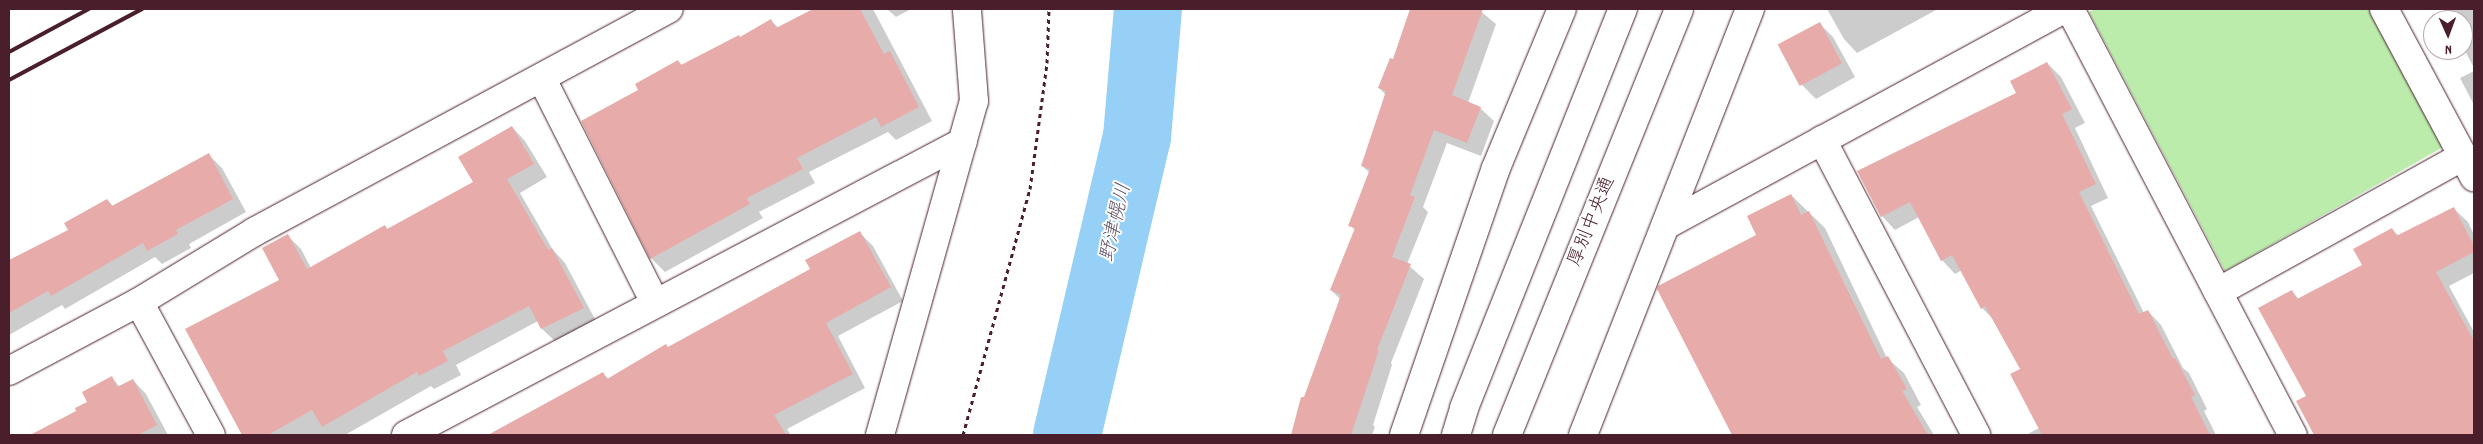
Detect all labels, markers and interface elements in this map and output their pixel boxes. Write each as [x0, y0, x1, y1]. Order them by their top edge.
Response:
north arrow [2423, 10, 2473, 60]
text: N [2445, 39, 2452, 59]
street label: 厚別中央通 [1565, 174, 1621, 270]
water label: 野津幌川 [1096, 181, 1138, 265]

